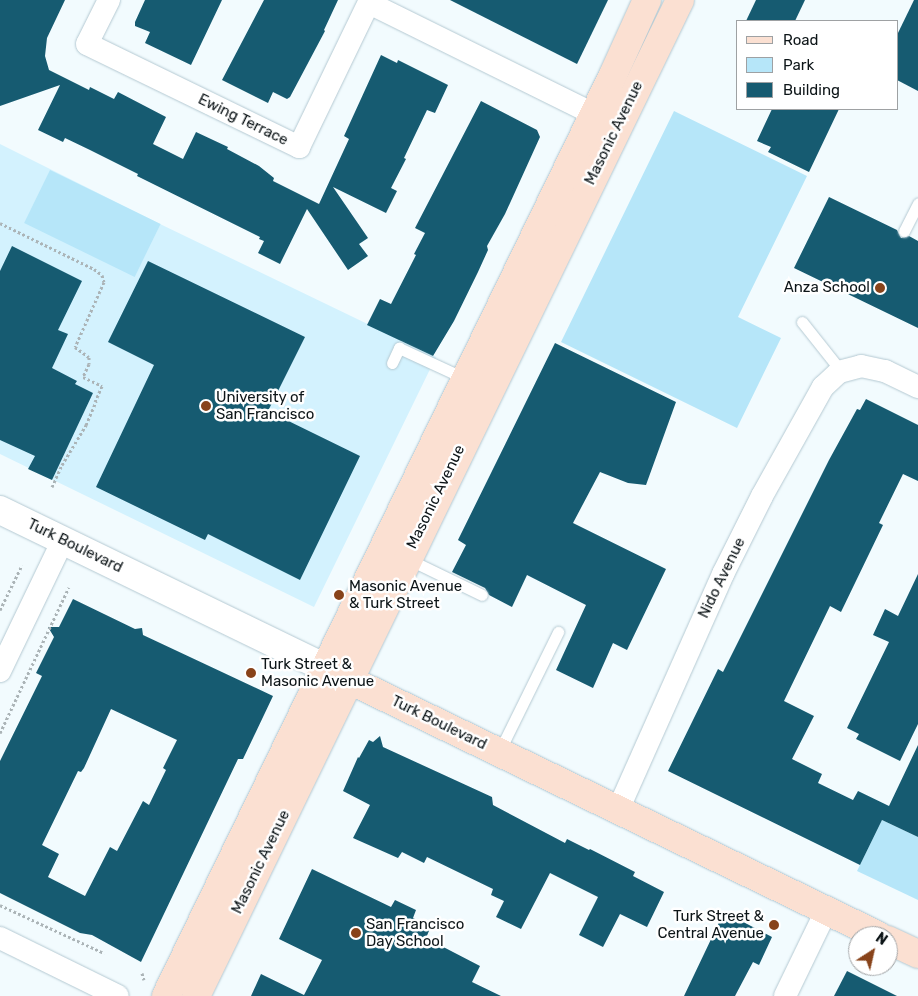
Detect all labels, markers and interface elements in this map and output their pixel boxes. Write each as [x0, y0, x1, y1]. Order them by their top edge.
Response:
legend [736, 20, 898, 110]
text: Road [783, 31, 819, 49]
text: Park [783, 56, 814, 74]
street label: Masonic Avenue [581, 78, 647, 188]
text: Building [783, 81, 840, 99]
street label: Ewing Terrace [195, 90, 291, 150]
place label: Anza School [784, 279, 870, 297]
marker: Anza School [874, 282, 886, 294]
place label: University of San Francisco [216, 388, 314, 423]
marker: University of San Francisco [200, 400, 212, 412]
street label: Masonic Avenue [403, 442, 469, 552]
street label: Turk Boulevard [24, 515, 126, 577]
street label: Nido Avenue [695, 535, 749, 621]
place label: Masonic Avenue & Turk Street [349, 577, 463, 612]
marker: Masonic Avenue & Turk Street [333, 589, 345, 601]
place label: Turk Street & Masonic Avenue [261, 655, 375, 690]
marker: Turk Street & Masonic Avenue [245, 667, 257, 679]
street label: Turk Boulevard [388, 692, 490, 754]
street label: Masonic Avenue [228, 807, 294, 917]
place label: Turk Street & Central Avenue [657, 907, 764, 942]
place label: San Francisco Day School [366, 915, 464, 950]
marker: Turk Street & Central Avenue [768, 919, 780, 931]
north arrow [848, 926, 898, 976]
marker: San Francisco Day School [350, 927, 362, 939]
text: N [872, 929, 890, 949]

